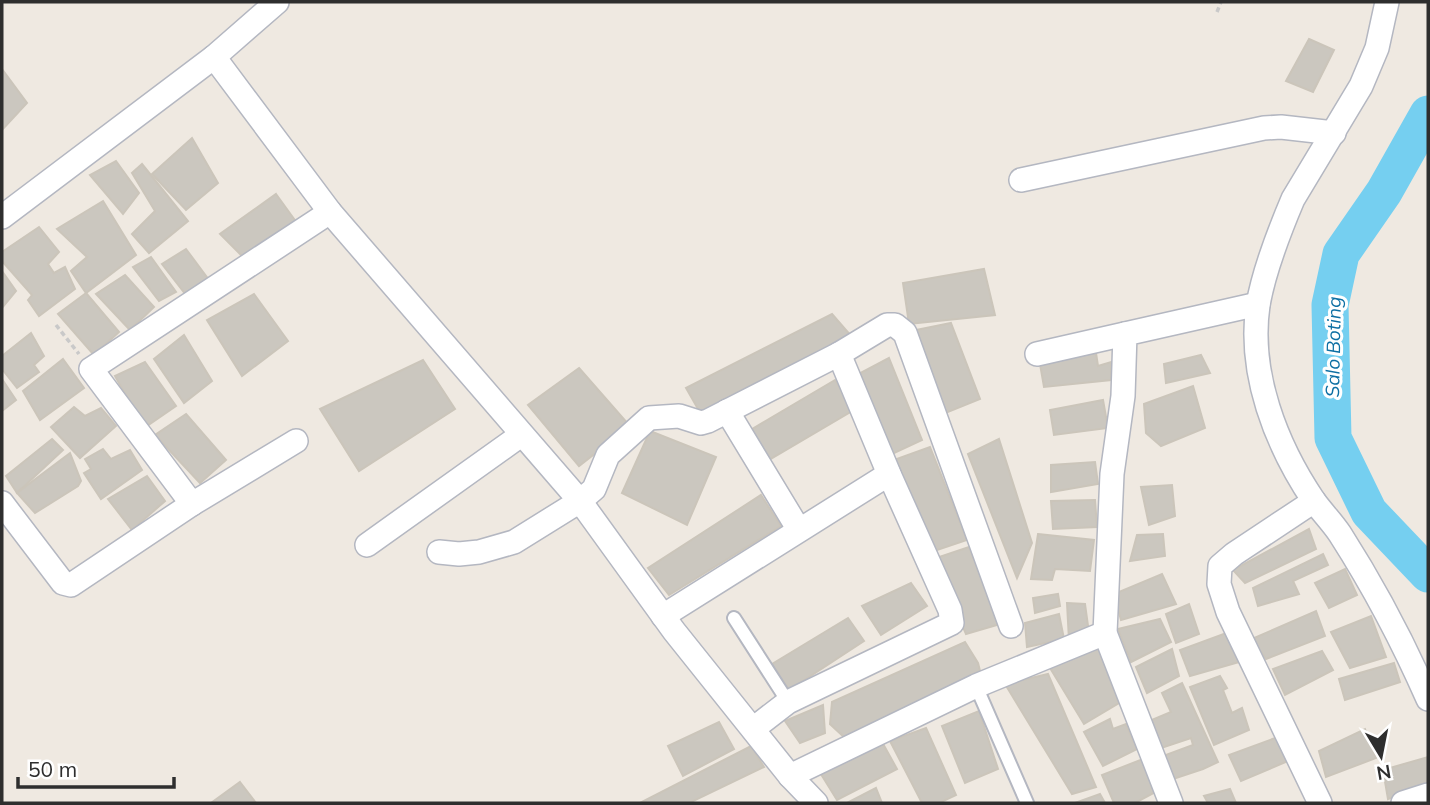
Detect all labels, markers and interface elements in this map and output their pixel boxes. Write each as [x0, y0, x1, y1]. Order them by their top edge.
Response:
water label: Salo Boting [1320, 296, 1346, 398]
north arrow [1346, 721, 1416, 791]
scale bar [18, 746, 173, 790]
text: 50 m [28, 756, 77, 782]
text: N [1375, 760, 1393, 786]

